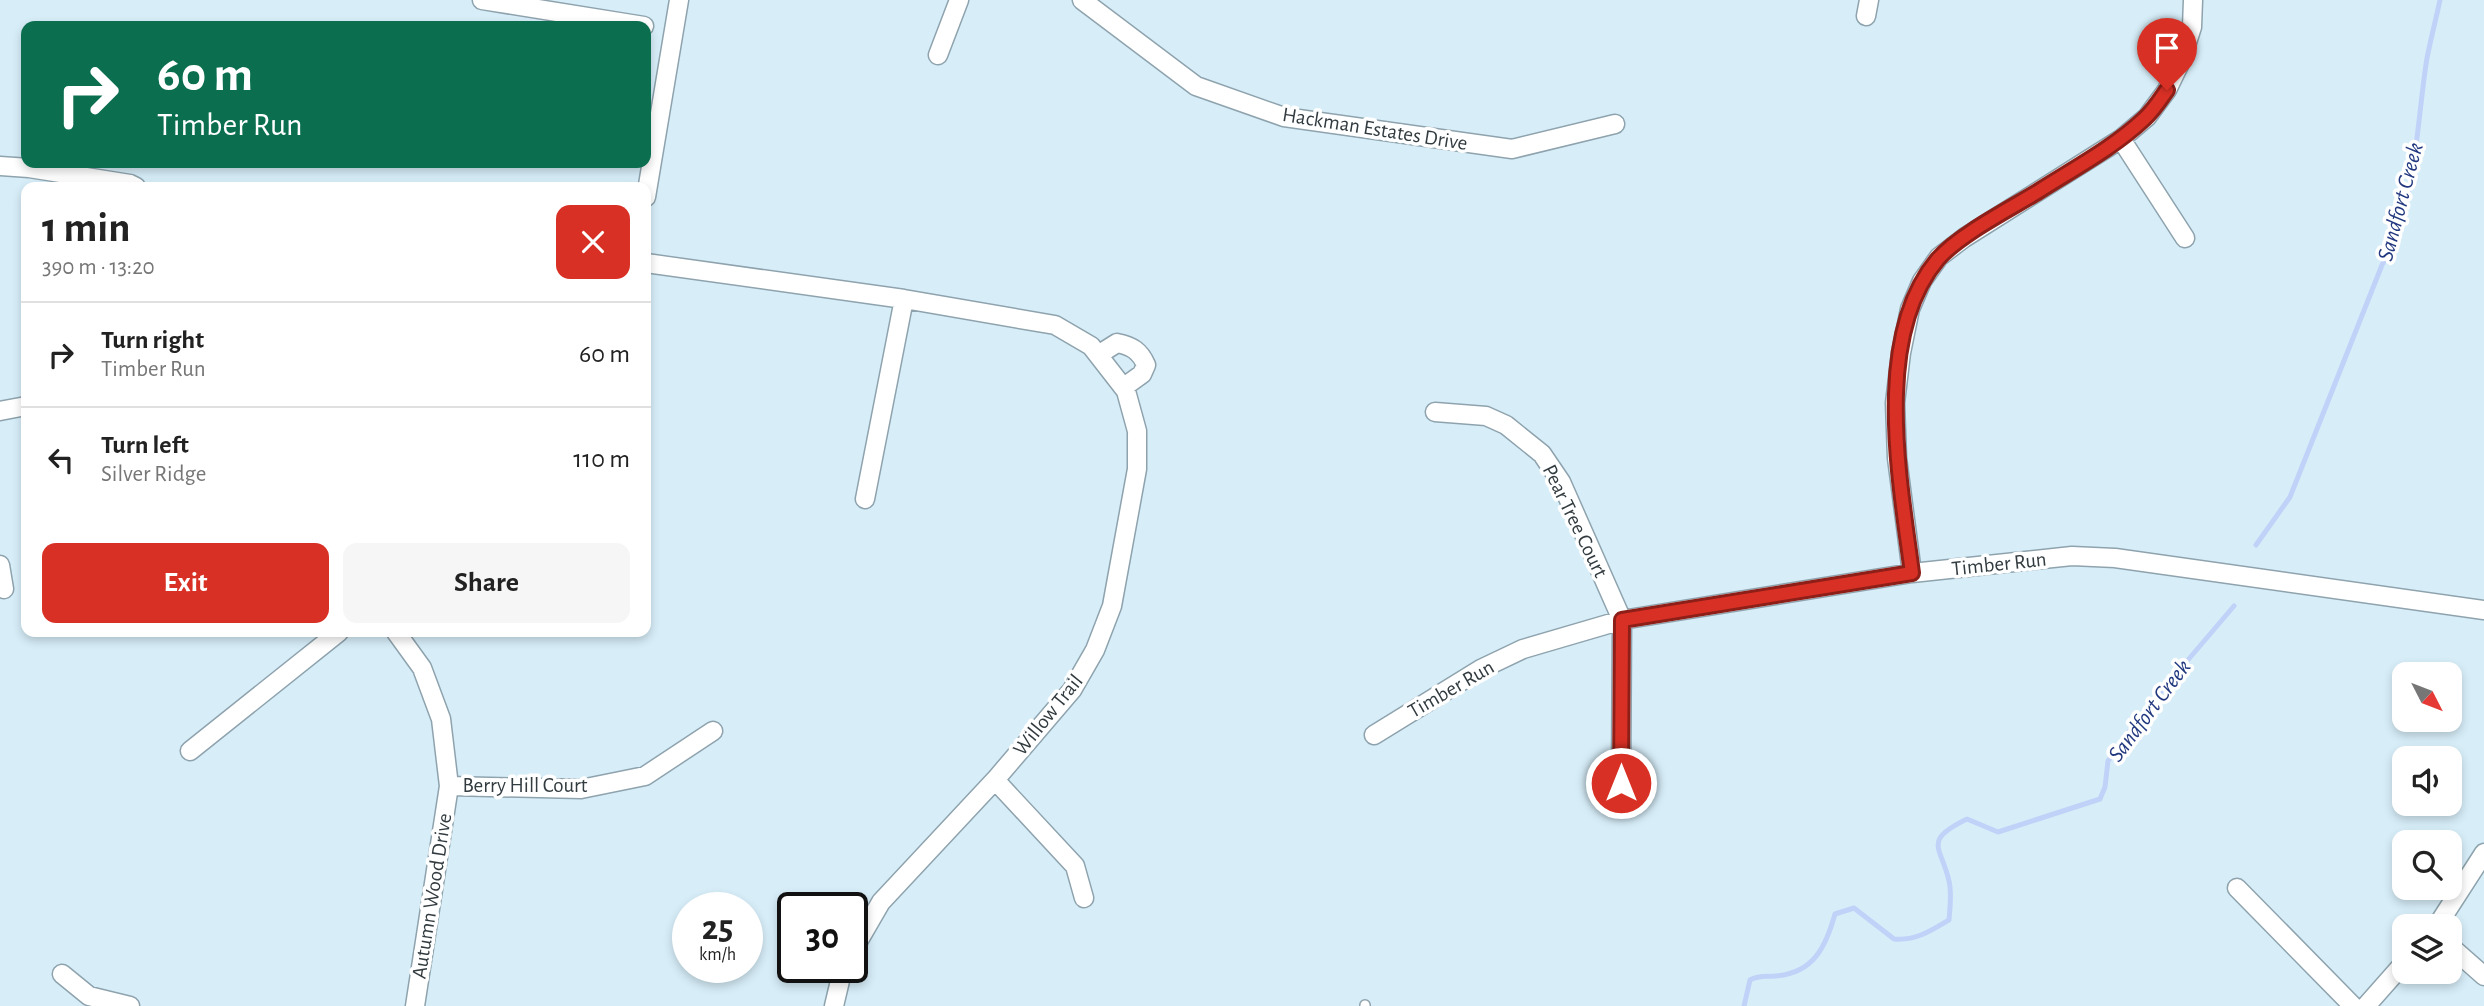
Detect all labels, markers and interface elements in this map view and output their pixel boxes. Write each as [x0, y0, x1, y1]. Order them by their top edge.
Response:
pin [2137, 18, 2197, 90]
icon: arrive [2148, 29, 2186, 67]
icon: right [42, 49, 133, 140]
text: 60 m [157, 51, 253, 100]
street label: Hackman Estates Drive [1281, 104, 1469, 154]
text: Timber Run [157, 109, 302, 141]
water label: Sandfort Creek [2374, 140, 2428, 264]
button: close [556, 205, 630, 279]
text: 1 min [42, 207, 131, 249]
text: 390 m · 13:20 [42, 256, 155, 279]
text: Turn right [101, 327, 204, 353]
icon: right [42, 336, 80, 374]
text: 60 m [579, 341, 630, 367]
text: Timber Run [101, 358, 206, 381]
text: Turn left [101, 432, 189, 458]
icon: left [42, 441, 80, 479]
text: 110 m [573, 446, 630, 472]
street label: Pear Tree Court [1539, 461, 1611, 581]
text: Silver Ridge [101, 463, 206, 486]
button: Exit [42, 543, 329, 623]
button: Share [343, 543, 630, 623]
street label: Timber Run [1950, 549, 2048, 579]
water label: Sandfort Creek [2104, 655, 2196, 766]
street label: Timber Run [1404, 656, 1498, 722]
north arrow [2392, 662, 2462, 732]
map controls [2392, 662, 2462, 984]
street label: Willow Trail [1009, 671, 1087, 759]
position arrow [1584, 746, 1658, 820]
button: sound [2392, 746, 2462, 816]
street label: Berry Hill Court [462, 775, 588, 796]
street label: Autumn Wood Drive [409, 812, 455, 980]
button: search [2392, 830, 2462, 900]
speed limit sign: 30 [777, 892, 868, 983]
text: 25 [702, 911, 733, 946]
button: layers [2392, 914, 2462, 984]
text: km/h [699, 946, 736, 964]

